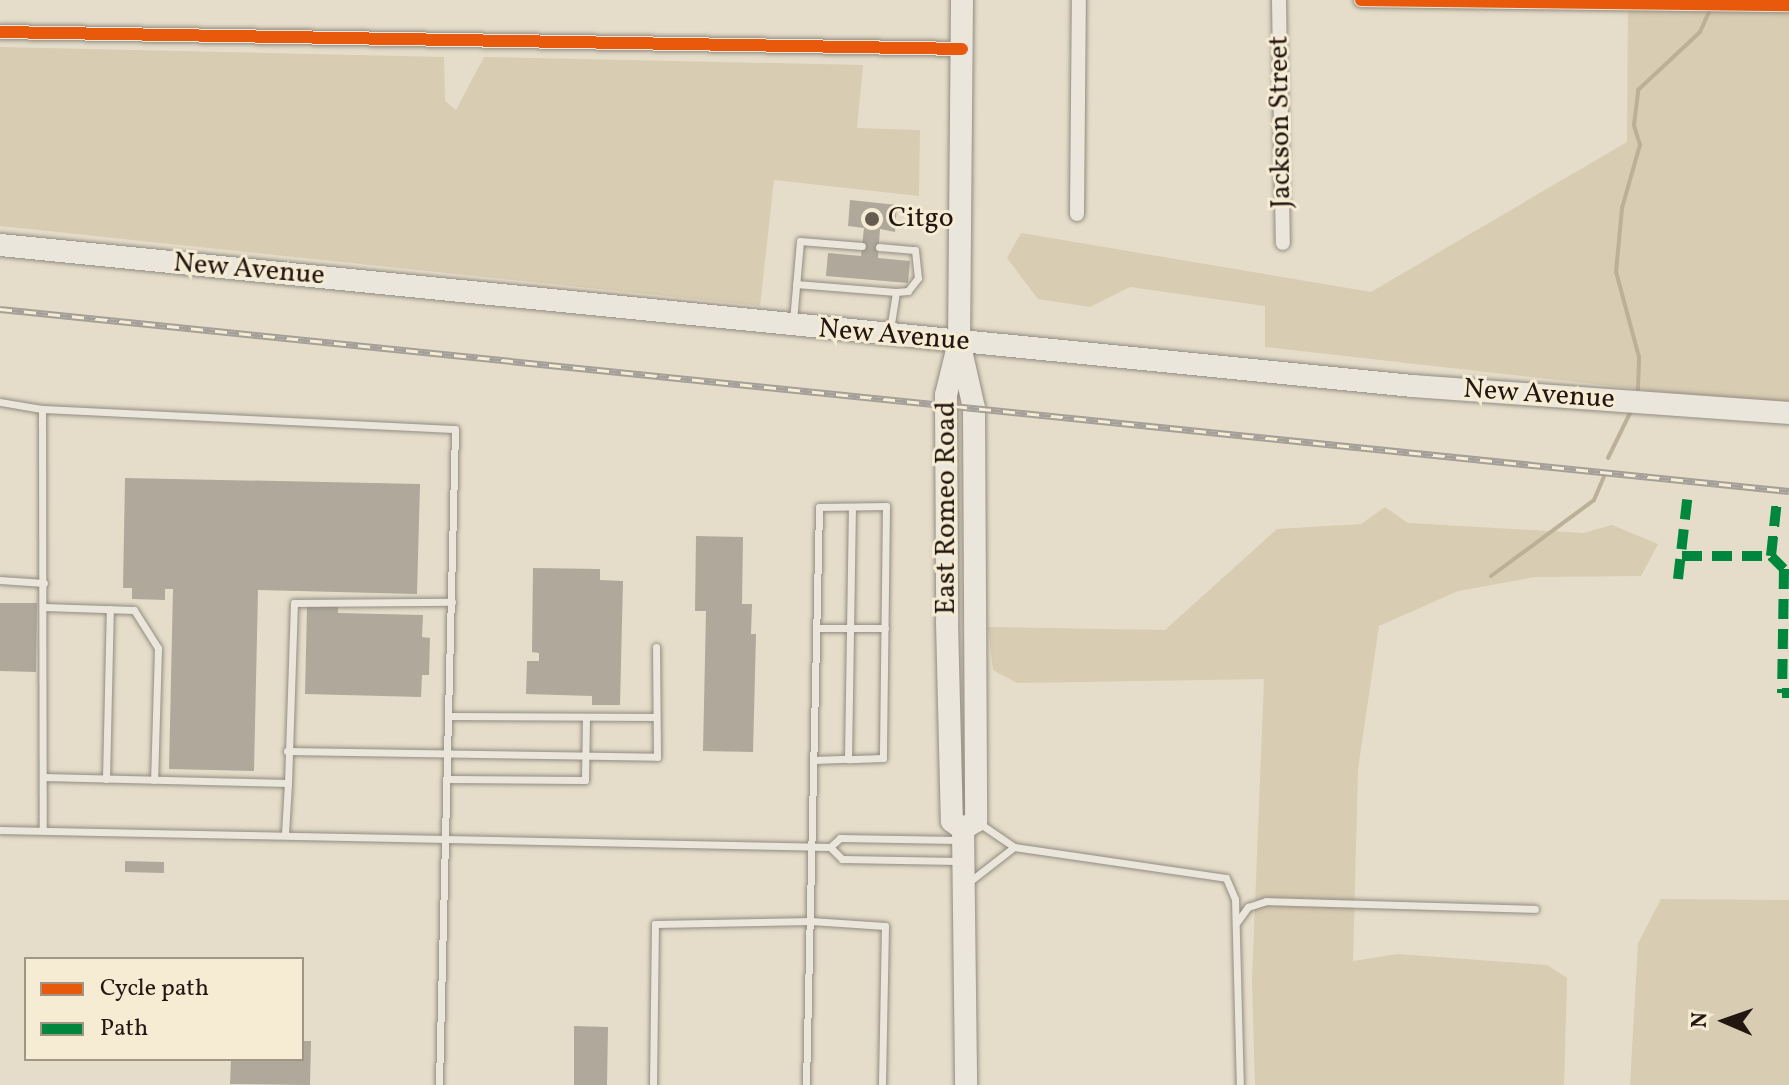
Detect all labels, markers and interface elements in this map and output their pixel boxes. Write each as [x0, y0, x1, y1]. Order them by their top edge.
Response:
street label: Jackson Street [1263, 35, 1299, 209]
place label: Citgo [888, 202, 954, 236]
marker: Citgo [863, 210, 881, 228]
street label: New Avenue [172, 247, 326, 293]
street label: New Avenue [817, 313, 971, 359]
street label: New Avenue [1462, 373, 1616, 417]
street label: East Romeo Road [930, 401, 964, 615]
legend [24, 957, 304, 1061]
text: Cycle path [100, 972, 209, 1006]
north arrow [1685, 981, 1765, 1061]
text: Path [100, 1012, 148, 1046]
text: N [1685, 1012, 1716, 1029]

